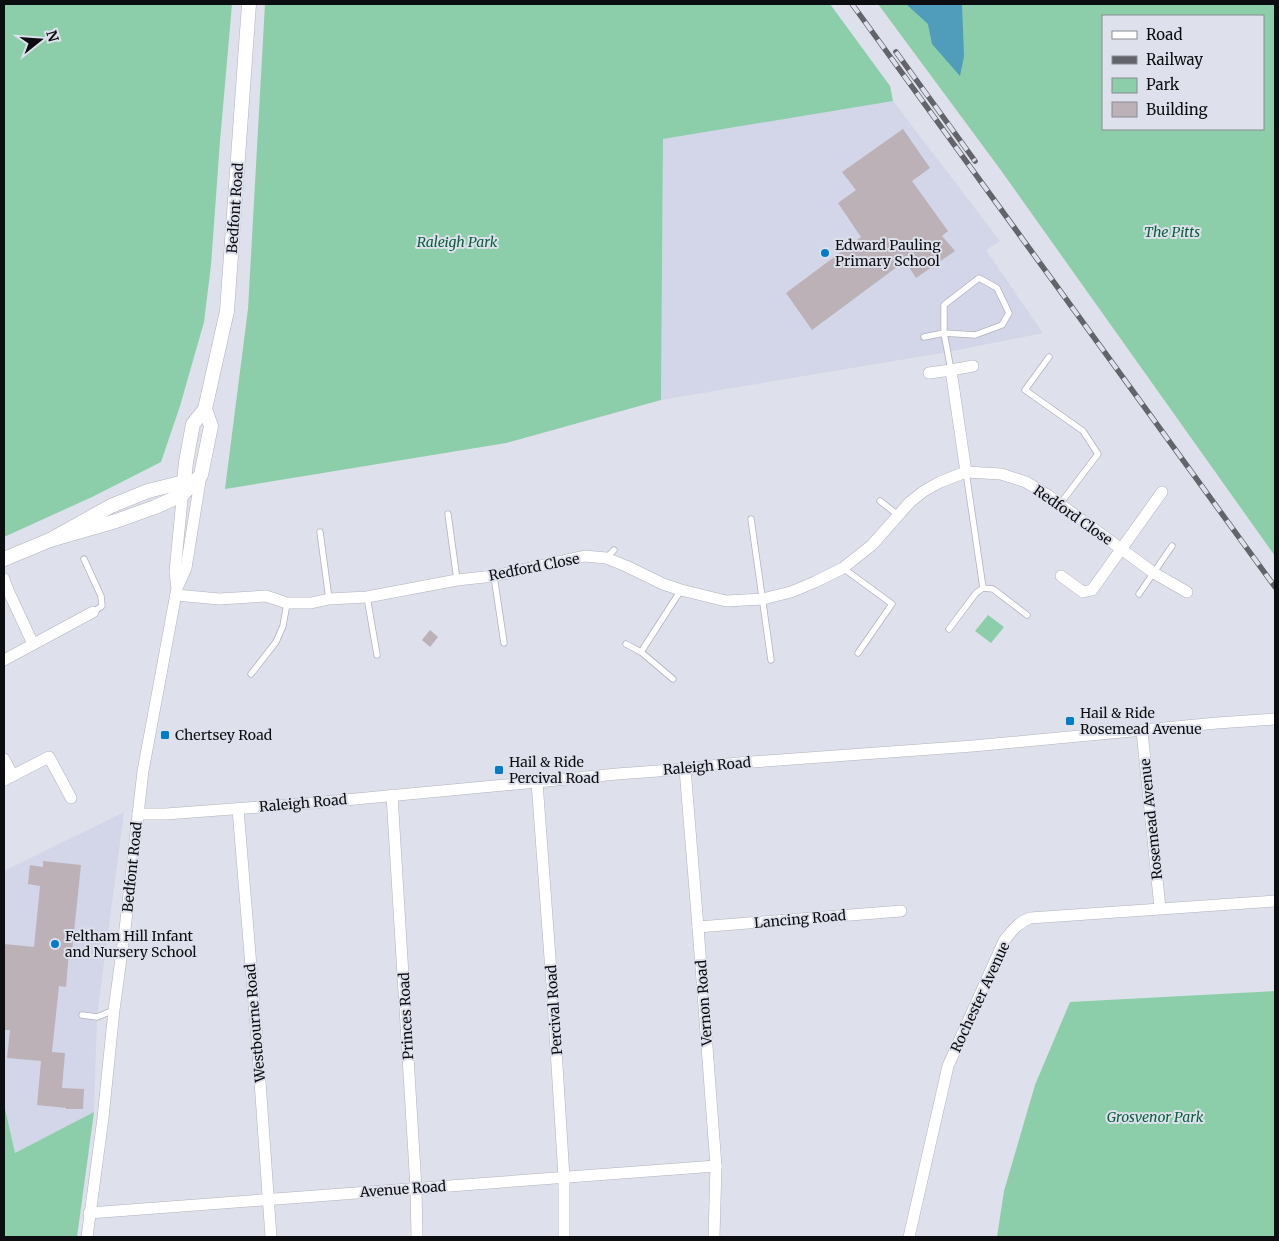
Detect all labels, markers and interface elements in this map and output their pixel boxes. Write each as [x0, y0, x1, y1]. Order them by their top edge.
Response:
north arrow [15, 15, 65, 65]
legend [1102, 15, 1264, 130]
text: Road [1146, 25, 1182, 44]
text: N [42, 28, 63, 44]
text: Railway [1146, 50, 1203, 69]
text: Park [1146, 75, 1180, 94]
text: Building [1146, 100, 1208, 119]
street label: Bedfont Road [223, 162, 247, 254]
park label: The Pitts [1144, 223, 1200, 241]
park label: Raleigh Park [417, 233, 498, 251]
place label: Edward Pauling Primary School [835, 236, 941, 270]
marker: Edward Pauling Primary School [819, 247, 831, 259]
street label: Redford Close [1030, 481, 1116, 549]
street label: Redford Close [487, 549, 581, 585]
place label: Hail & Ride Rosemead Avenue [1080, 704, 1202, 738]
marker: Hail & Ride Rosemead Avenue [1064, 715, 1076, 727]
place label: Chertsey Road [175, 726, 273, 744]
marker: Chertsey Road [159, 729, 171, 741]
place label: Hail & Ride Percival Road [509, 753, 600, 787]
street label: Raleigh Road [662, 753, 752, 779]
street label: Rosemead Avenue [1136, 758, 1166, 880]
marker: Hail & Ride Percival Road [493, 764, 505, 776]
street label: Raleigh Road [258, 790, 348, 816]
street label: Bedfont Road [118, 820, 146, 913]
street label: Lancing Road [753, 906, 847, 932]
place label: Feltham Hill Infant and Nursery School [65, 927, 197, 961]
marker: Feltham Hill Infant and Nursery School [49, 938, 61, 950]
street label: Rochester Avenue [947, 939, 1013, 1055]
street label: Vernon Road [692, 959, 716, 1048]
street label: Westbourne Road [241, 963, 269, 1084]
street label: Percival Road [542, 964, 566, 1056]
street label: Princes Road [395, 971, 417, 1060]
park label: Grosvenor Park [1107, 1108, 1204, 1126]
street label: Avenue Road [358, 1177, 447, 1201]

